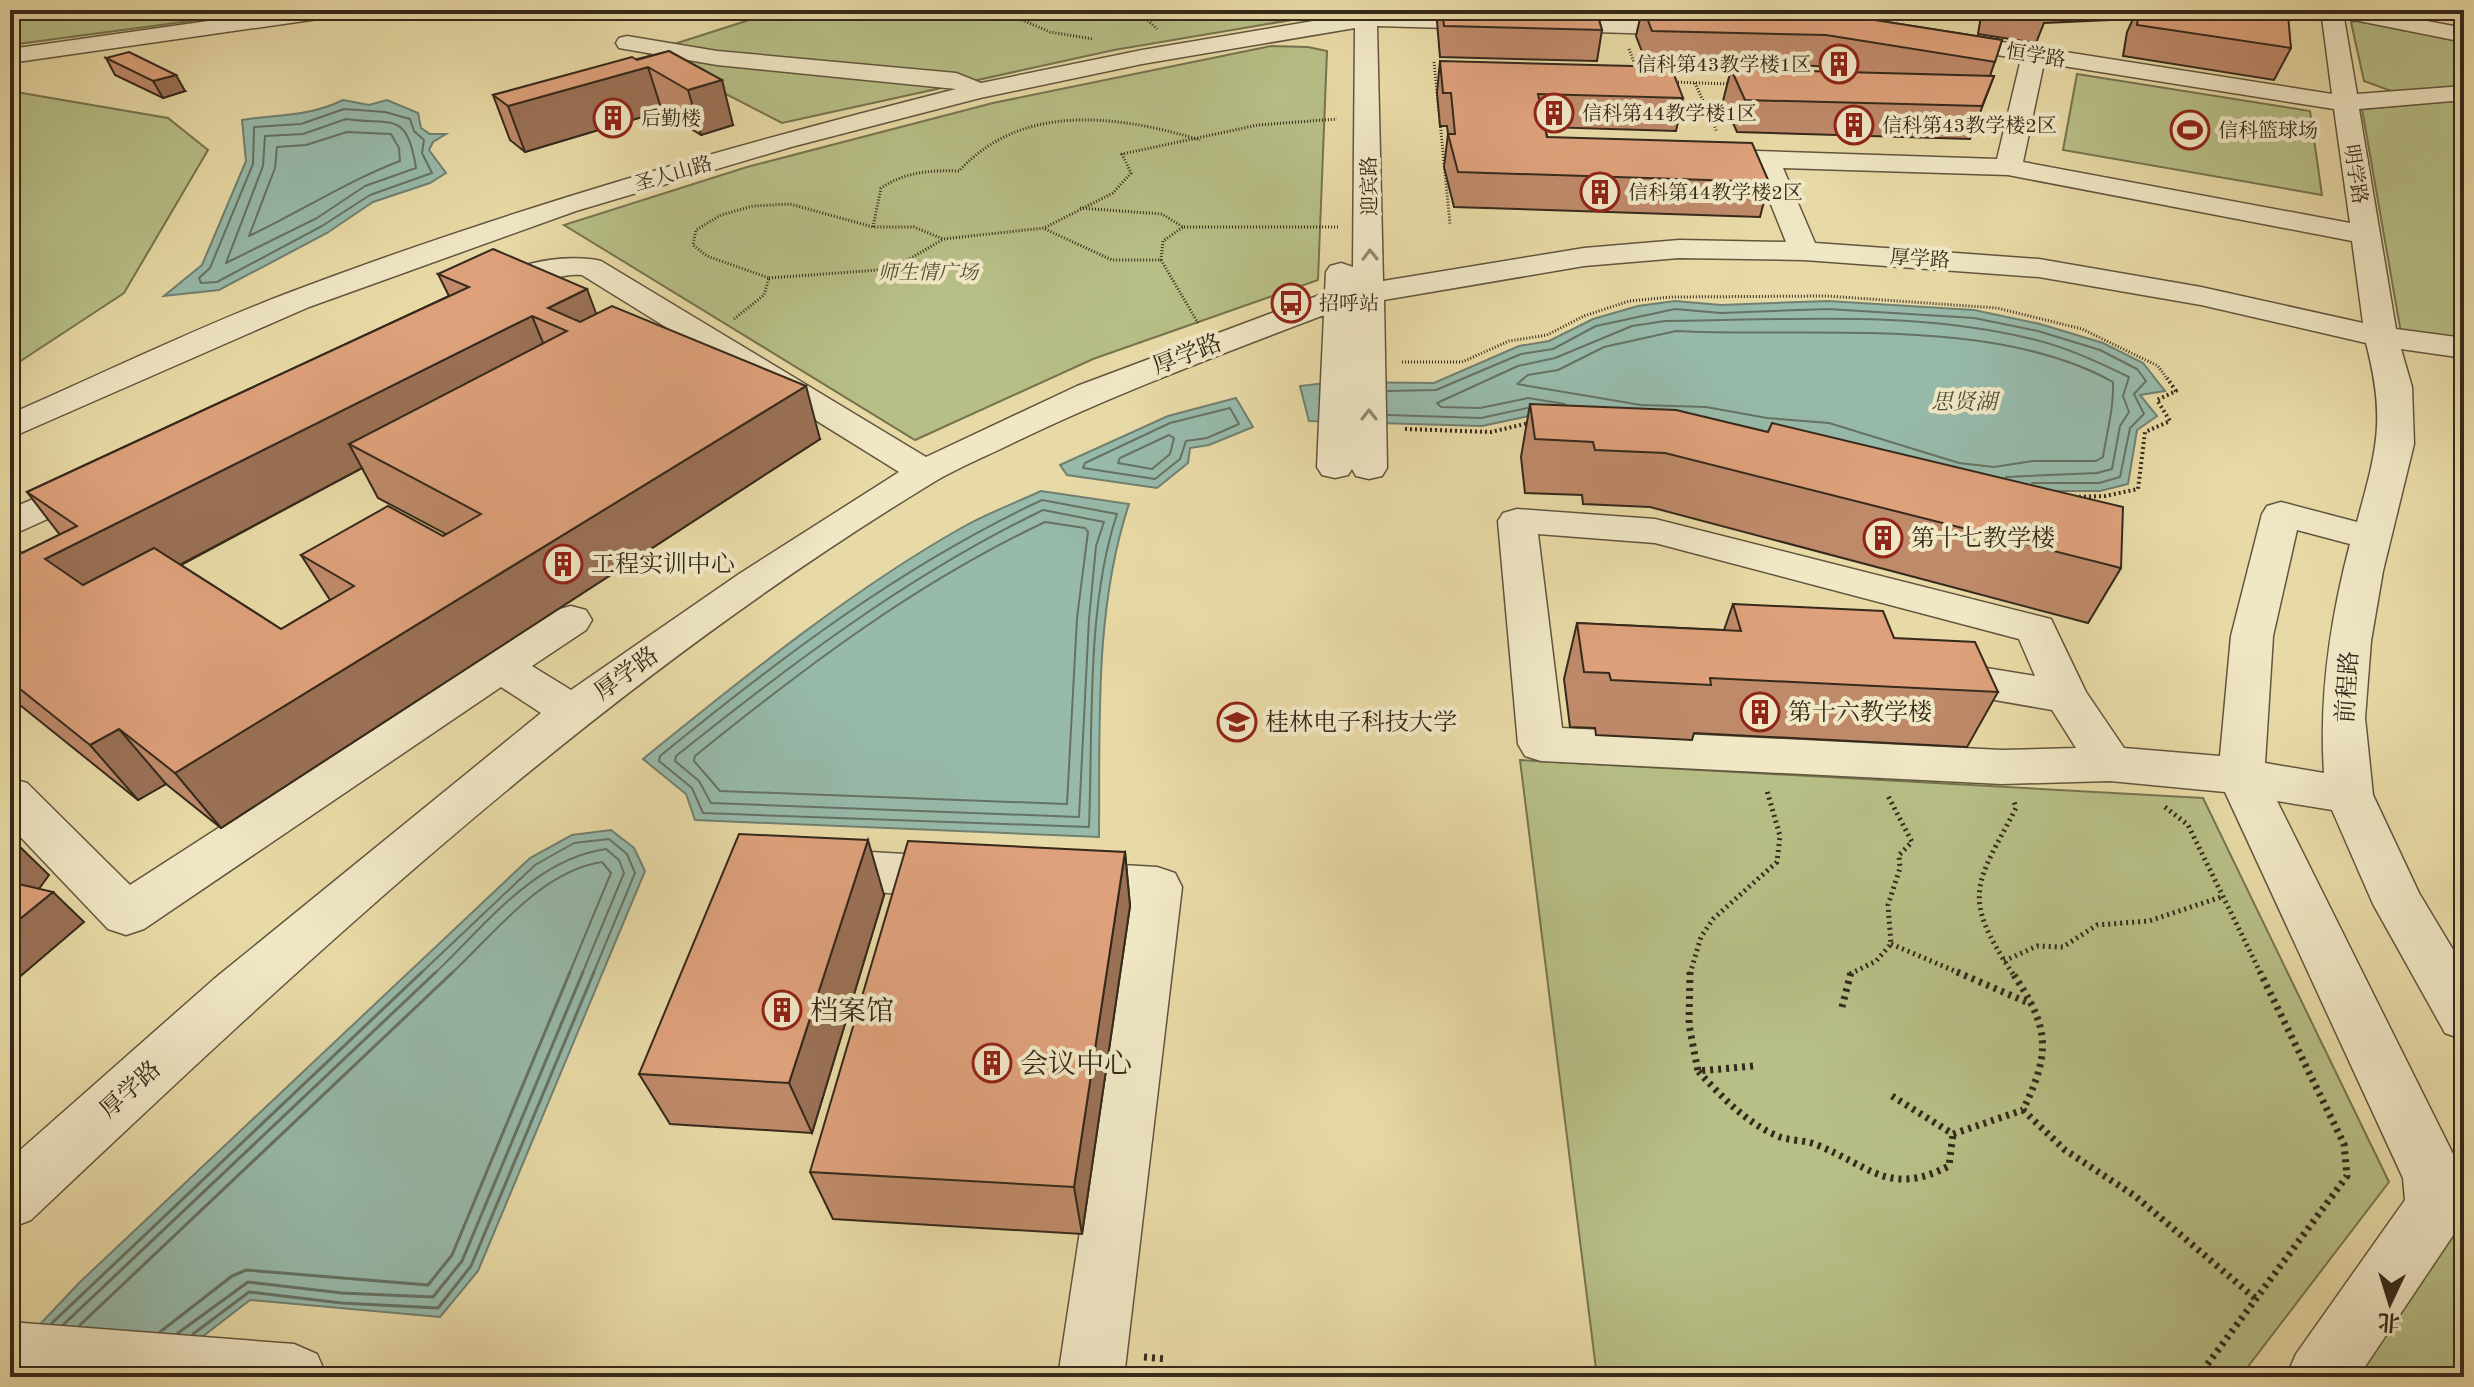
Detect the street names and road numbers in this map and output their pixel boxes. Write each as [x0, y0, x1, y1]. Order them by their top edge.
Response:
street label: 恒学路 [2004, 40, 2067, 72]
street label: 明学路 [2339, 143, 2371, 206]
street label: 圣人山路 [632, 152, 715, 196]
street label: 迎宾路 [1358, 156, 1382, 216]
street label: 厚学路 [1889, 246, 1951, 272]
street label: 厚学路 [1149, 329, 1226, 380]
street label: 厚学路 [589, 641, 663, 705]
street label: 前程路 [2332, 650, 2363, 724]
street label: 厚学路 [95, 1055, 166, 1123]

